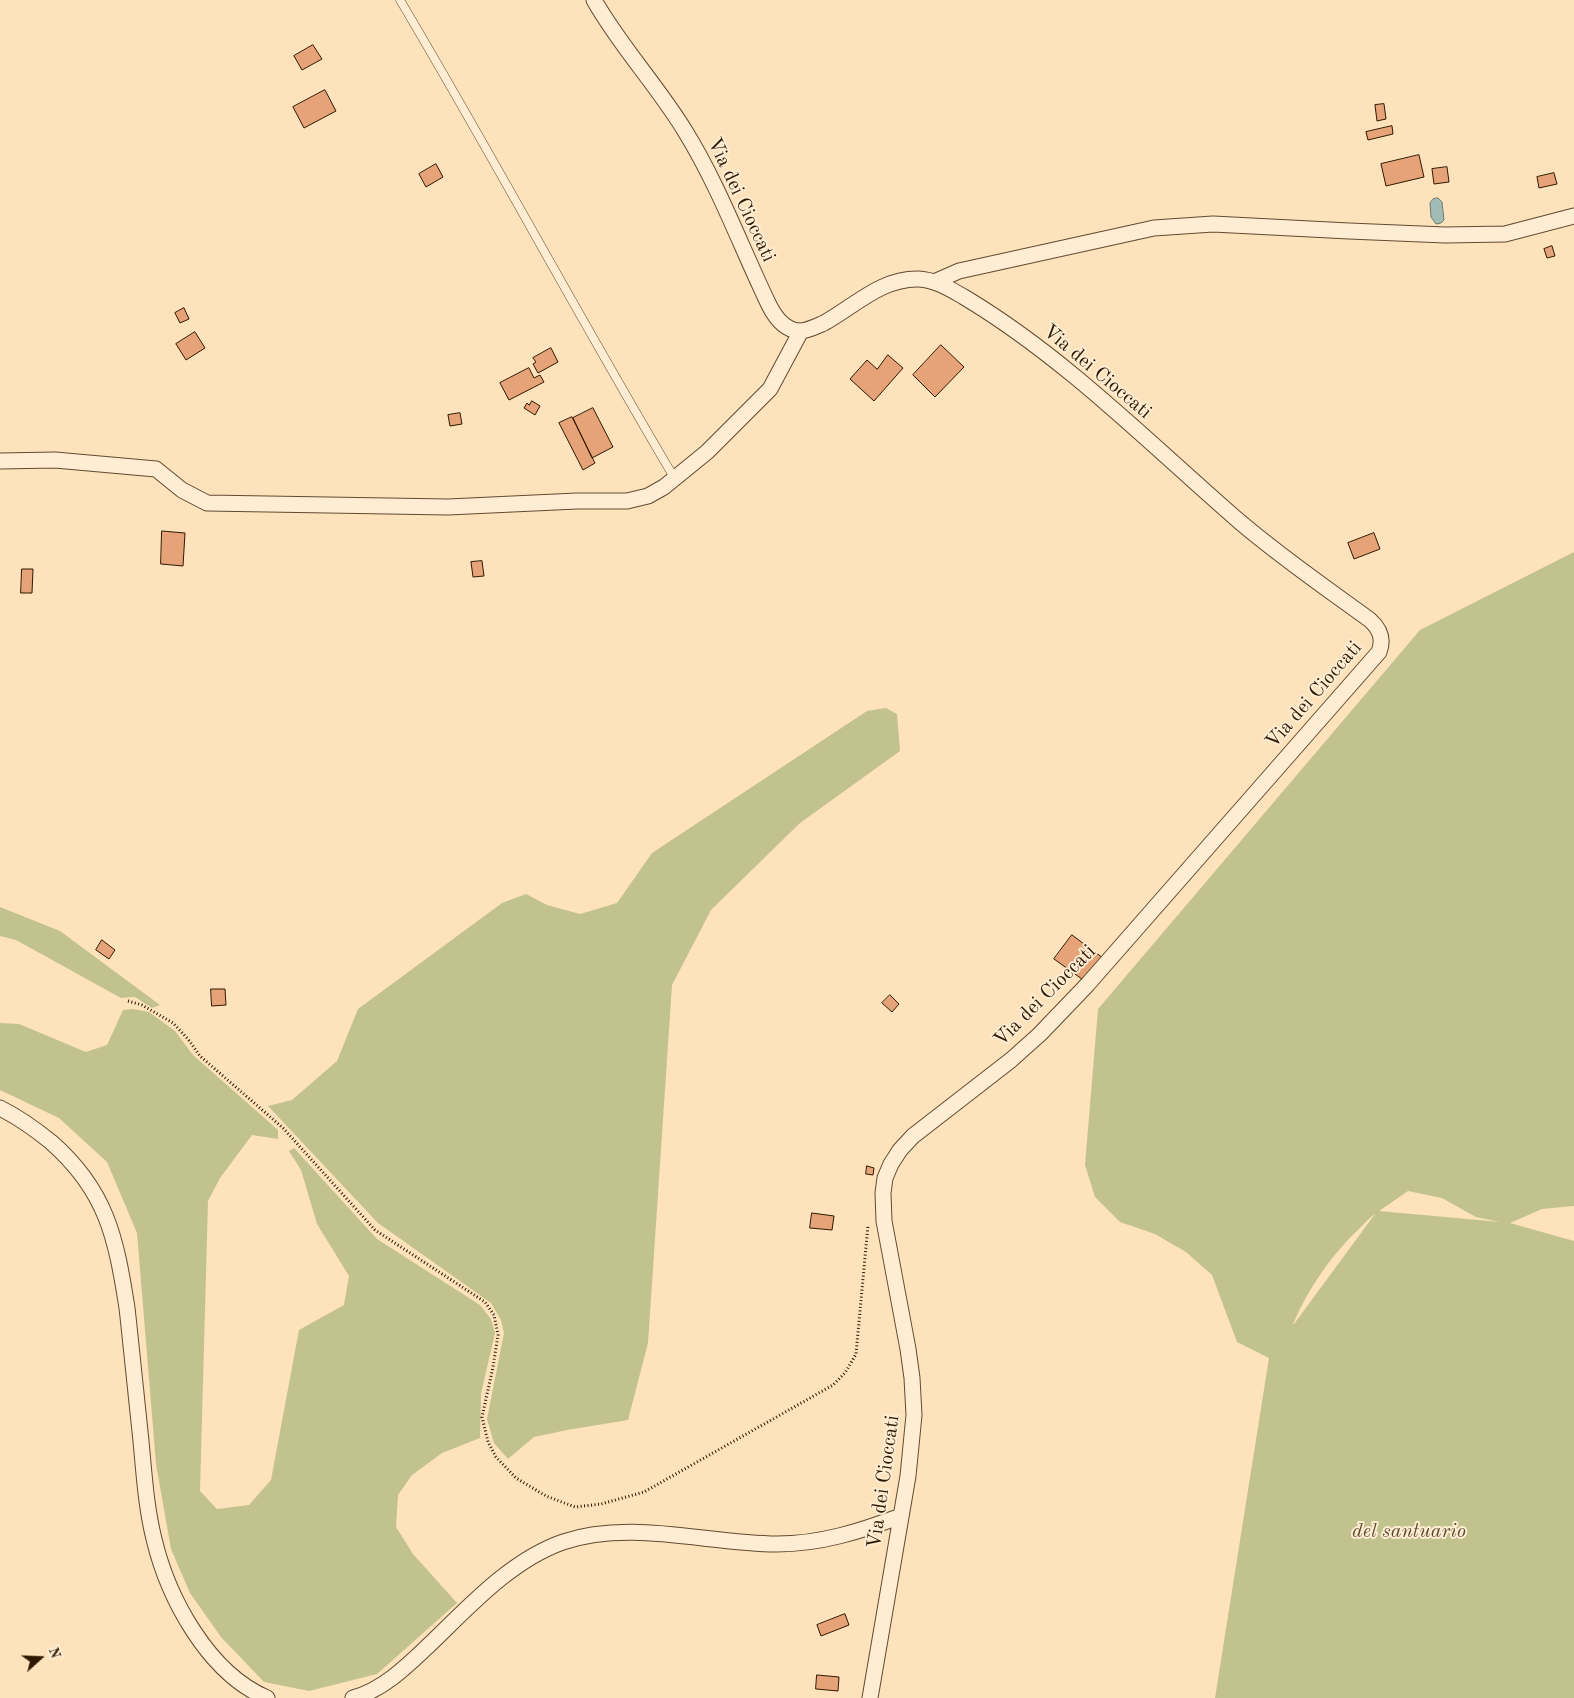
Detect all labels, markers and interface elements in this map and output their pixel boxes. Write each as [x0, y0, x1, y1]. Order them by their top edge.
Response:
street label: Via dei Cioccati [702, 134, 780, 266]
street label: Via dei Cioccati [1038, 320, 1156, 424]
street label: Via dei Cioccati [1261, 636, 1367, 754]
street label: Via dei Cioccati [989, 940, 1101, 1052]
street label: Via dei Cioccati [863, 1414, 905, 1550]
park label: del santuario [1352, 1520, 1466, 1544]
north arrow [15, 1633, 65, 1683]
text: N [46, 1645, 63, 1660]

